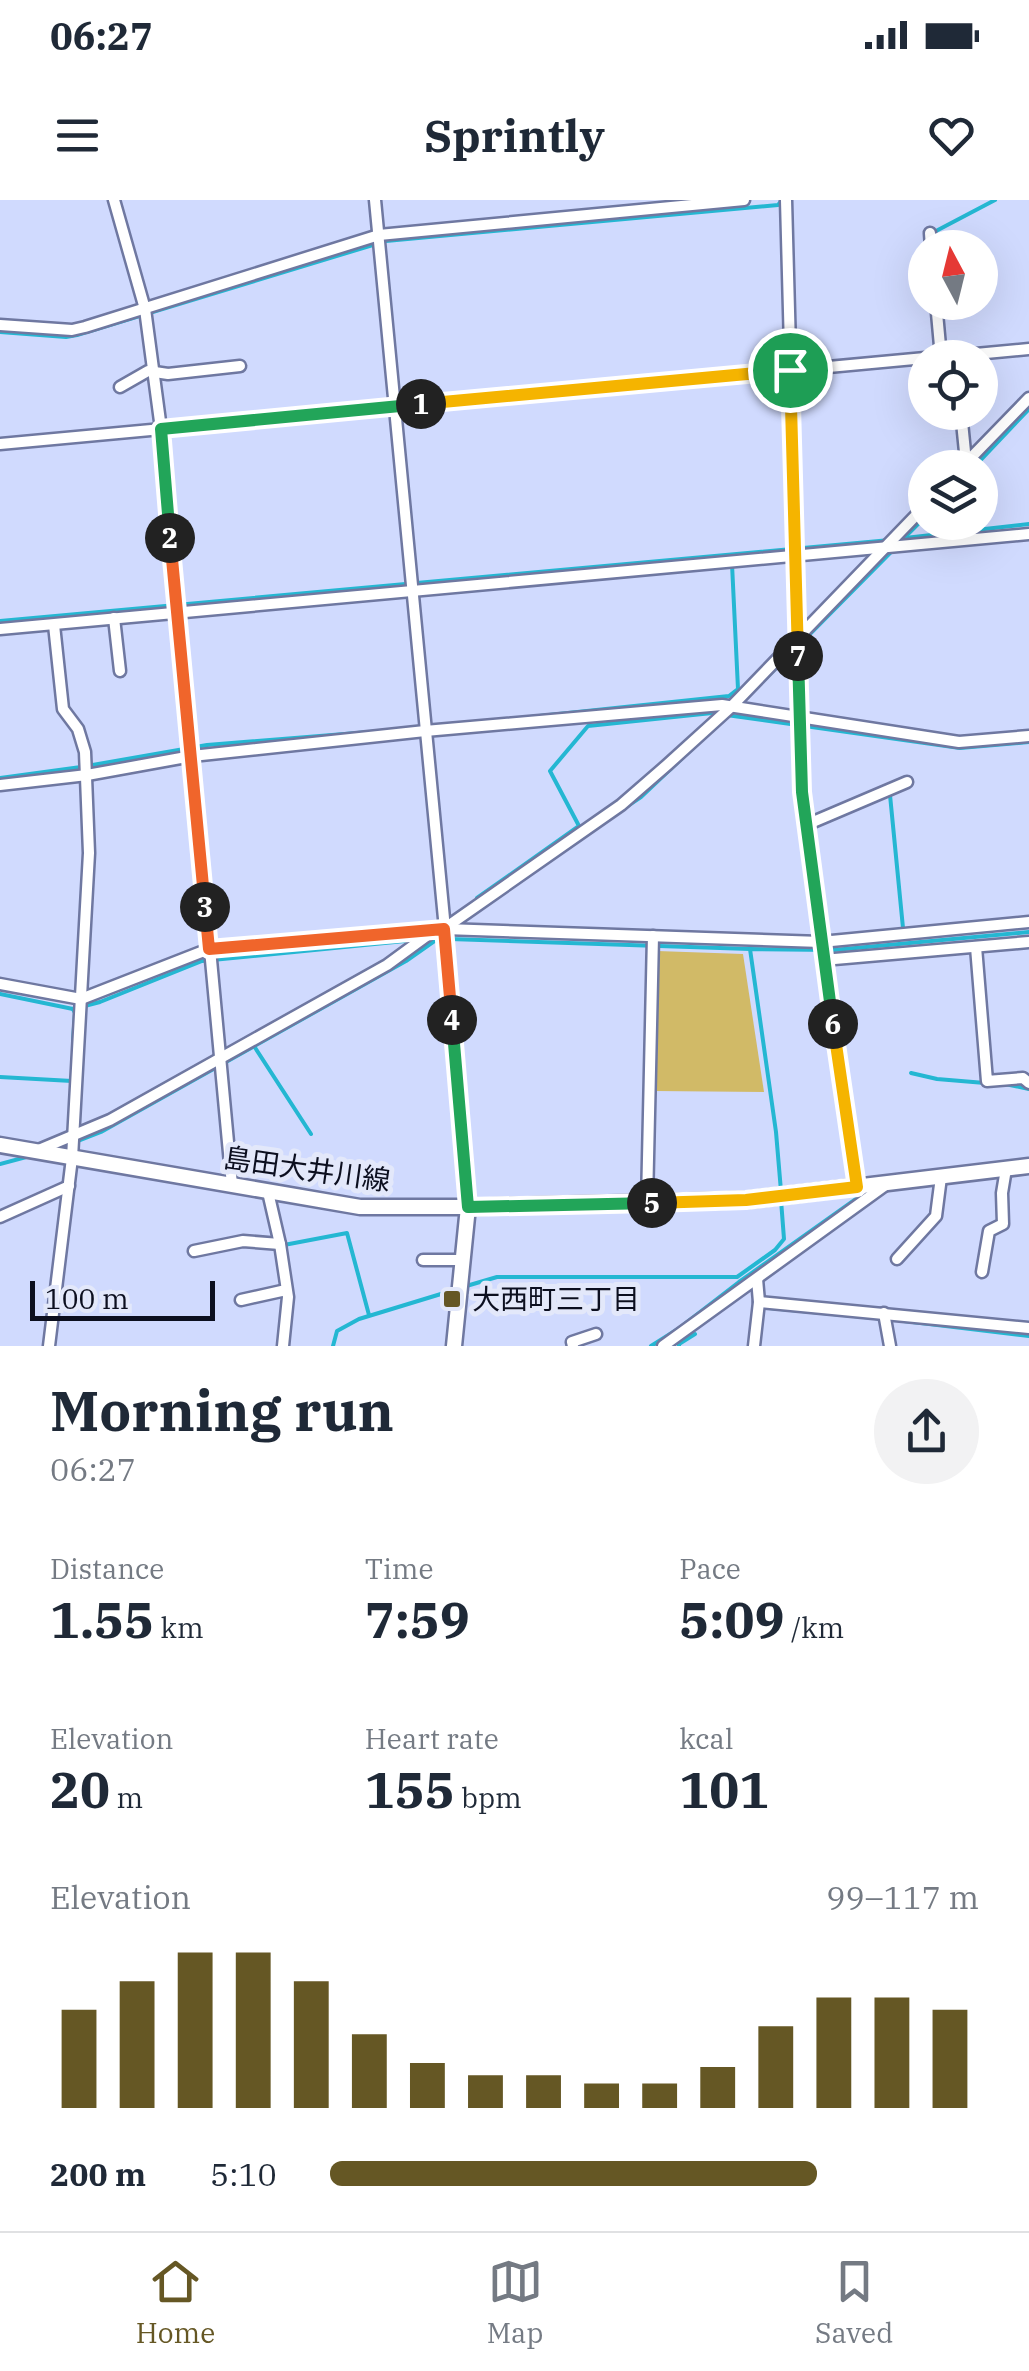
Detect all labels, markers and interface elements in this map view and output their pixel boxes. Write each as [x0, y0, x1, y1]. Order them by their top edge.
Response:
text: 06:27 [50, 11, 153, 60]
text: Sprintly [424, 106, 605, 164]
icon: menu [50, 108, 105, 163]
icon: heart [924, 108, 979, 163]
north arrow [908, 230, 998, 320]
map controls [908, 230, 998, 540]
pin [748, 328, 833, 413]
button: locate [908, 340, 998, 430]
icon: arrive [763, 343, 818, 398]
pin: 1 [396, 379, 446, 429]
text: 1 [413, 385, 429, 422]
button: layers [908, 450, 998, 540]
pin: 2 [145, 513, 195, 563]
text: 2 [162, 519, 178, 556]
pin: 7 [773, 631, 823, 681]
text: 7 [790, 637, 806, 674]
pin: 3 [180, 882, 230, 932]
text: 3 [197, 888, 213, 925]
pin: 4 [427, 995, 477, 1045]
pin: 6 [808, 999, 858, 1049]
text: 4 [444, 1001, 460, 1038]
text: 6 [825, 1005, 841, 1042]
street label: 島田大井川線 [221, 1138, 393, 1199]
pin: 5 [627, 1178, 677, 1228]
text: 5 [644, 1184, 660, 1221]
scale bar [30, 1276, 215, 1320]
text: 100 m [45, 1280, 129, 1317]
place label: 大西町三丁目 [472, 1280, 640, 1317]
marker: 大西町三丁目 [441, 1288, 463, 1310]
text: Morning run [50, 1375, 394, 1446]
button: share [874, 1379, 979, 1484]
text: 06:27 [50, 1448, 136, 1490]
text: Distance [50, 1550, 164, 1587]
text: Time [365, 1550, 433, 1587]
text: Pace [679, 1550, 741, 1587]
text: 1.55 [50, 1587, 154, 1652]
text: 7:59 [365, 1587, 470, 1652]
text: 5:09 [679, 1587, 784, 1652]
text: km [154, 1609, 204, 1646]
text: /km [784, 1609, 844, 1646]
text: Elevation [50, 1720, 173, 1757]
text: Heart rate [365, 1720, 499, 1757]
text: kcal [679, 1720, 733, 1757]
text: 20 [50, 1757, 110, 1822]
text: 155 [365, 1757, 455, 1822]
text: 101 [679, 1757, 769, 1822]
text: m [110, 1779, 143, 1816]
text: bpm [455, 1779, 522, 1816]
text: Elevation [50, 1876, 191, 1918]
text: 99–117 m [826, 1876, 979, 1918]
text: 200 m [50, 2153, 146, 2195]
text: 5:10 [210, 2153, 277, 2195]
tab: Home [136, 2254, 215, 2351]
tab: Map [487, 2254, 544, 2351]
tab: Saved [815, 2254, 893, 2351]

